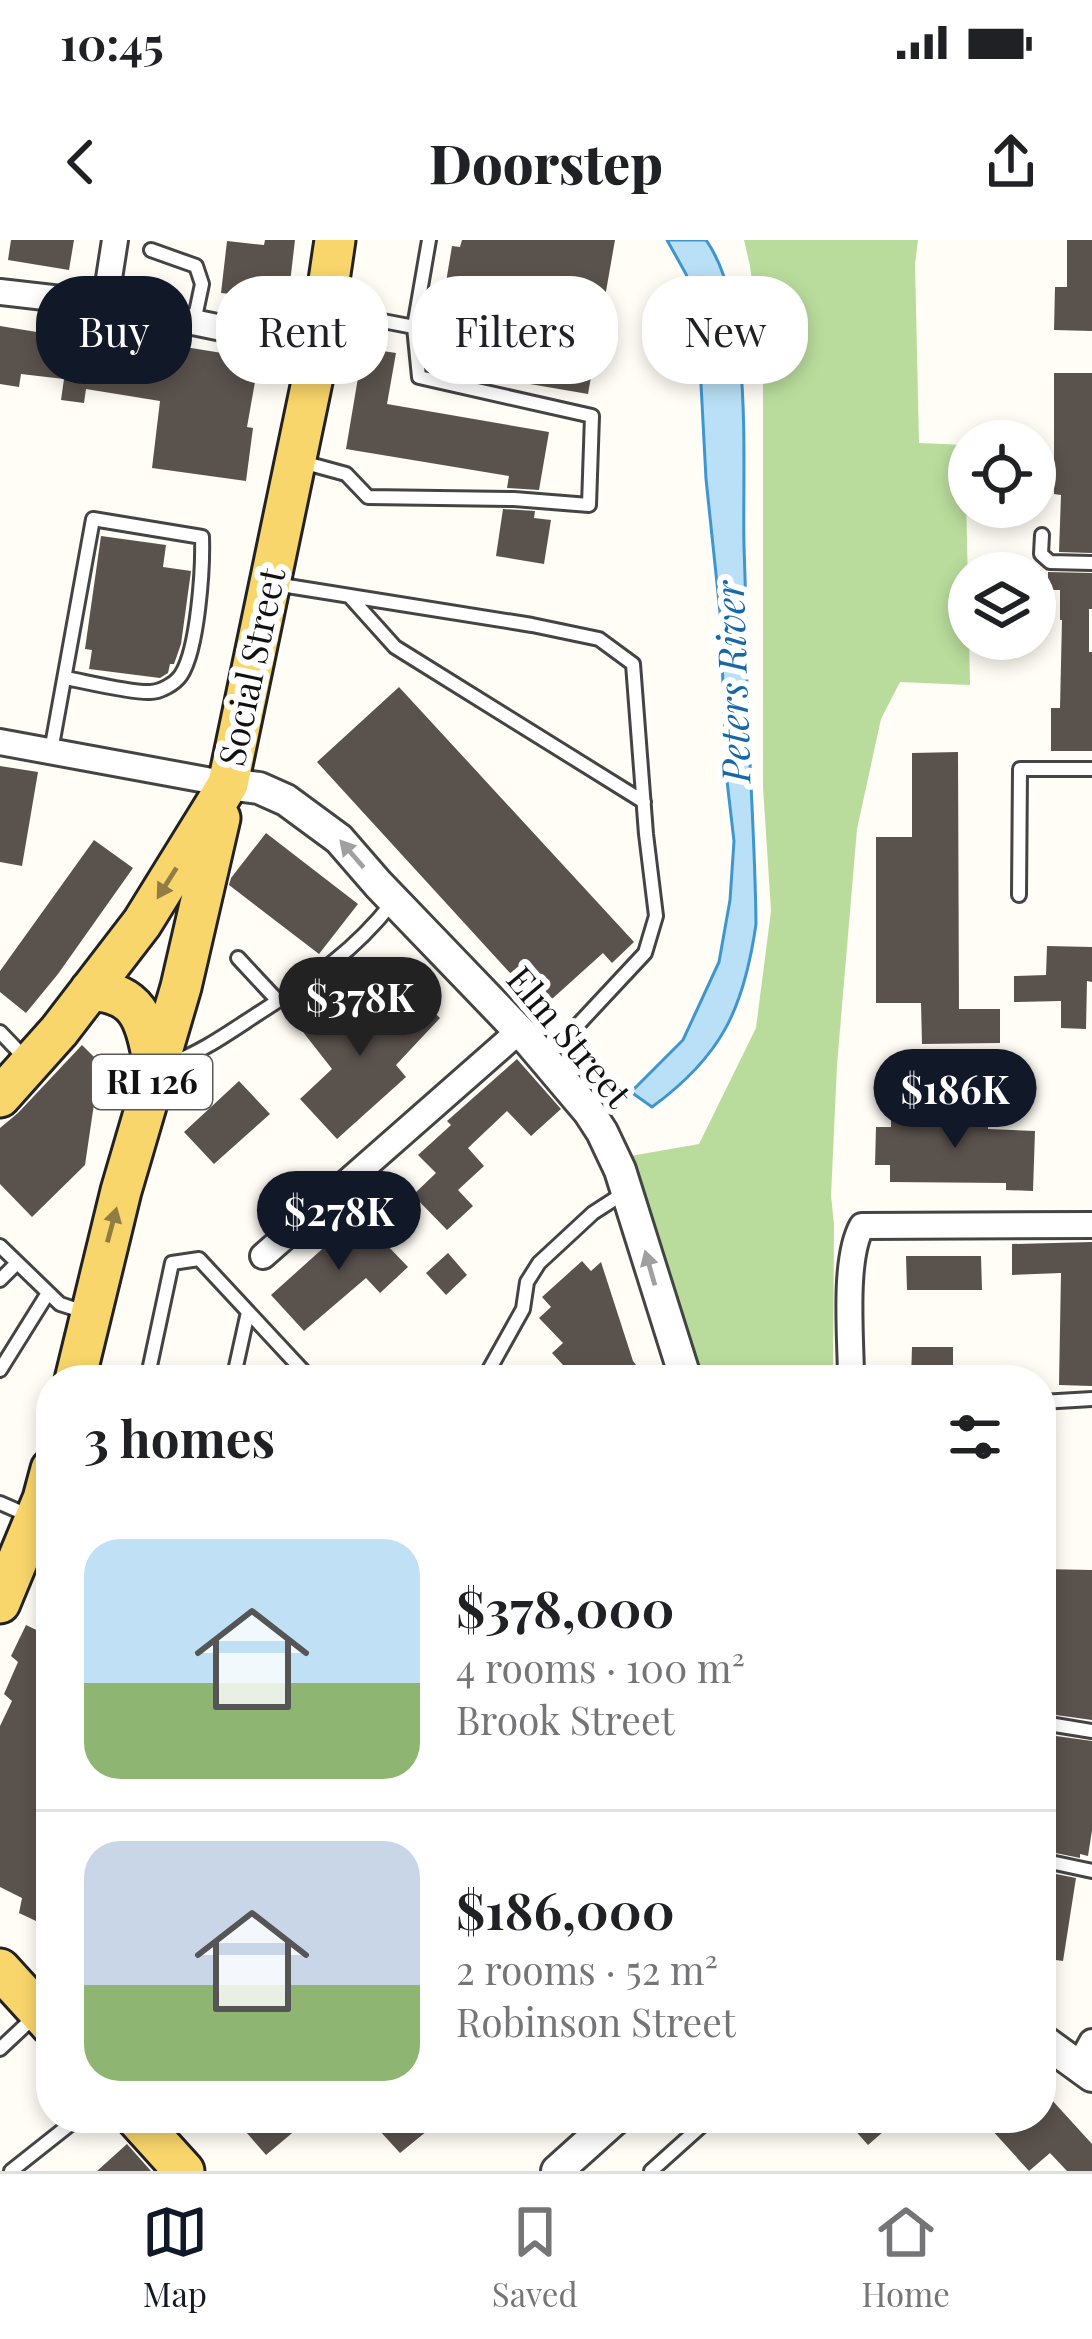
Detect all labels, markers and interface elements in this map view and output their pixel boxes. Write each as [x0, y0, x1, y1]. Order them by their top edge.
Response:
text: 10:45 [60, 12, 164, 72]
text: Doorstep [429, 126, 663, 198]
icon: back [48, 129, 114, 195]
icon: share [978, 129, 1044, 195]
chip: Buy [36, 276, 192, 384]
chip: Rent [216, 276, 388, 384]
chip: Filters [412, 276, 618, 384]
chip: New [642, 276, 808, 384]
map controls [948, 420, 1056, 660]
button: locate [948, 420, 1056, 528]
button: layers [948, 552, 1056, 660]
street label: Social Street [206, 562, 295, 770]
water label: Peters River [701, 579, 761, 786]
one-way arrow [339, 839, 365, 869]
one-way arrow [157, 867, 179, 900]
street label: Elm Street [498, 955, 644, 1117]
pin: $378K [276, 957, 444, 1059]
text: $378K [306, 970, 414, 1022]
pin: $186K [871, 1049, 1039, 1151]
road number: RI 126 [92, 1055, 212, 1109]
text: $186K [901, 1062, 1009, 1114]
pin: $278K [255, 1171, 423, 1273]
text: $278K [284, 1184, 394, 1236]
one-way arrow [103, 1207, 122, 1244]
one-way arrow [640, 1250, 658, 1286]
text: 3 homes [84, 1403, 275, 1471]
icon: filters [942, 1404, 1008, 1470]
text: $378,000 [456, 1573, 674, 1641]
icon: home [180, 1587, 324, 1731]
text: 4 rooms · 100 m² [456, 1641, 745, 1693]
text: Brook Street [456, 1693, 674, 1745]
text: $186,000 [456, 1875, 675, 1943]
icon: home [180, 1889, 324, 2033]
text: 2 rooms · 52 m² [456, 1943, 718, 1995]
text: Robinson Street [456, 1995, 736, 2047]
tab: Map [142, 2199, 208, 2315]
tab: Saved [492, 2199, 578, 2315]
tab: Home [862, 2199, 950, 2315]

